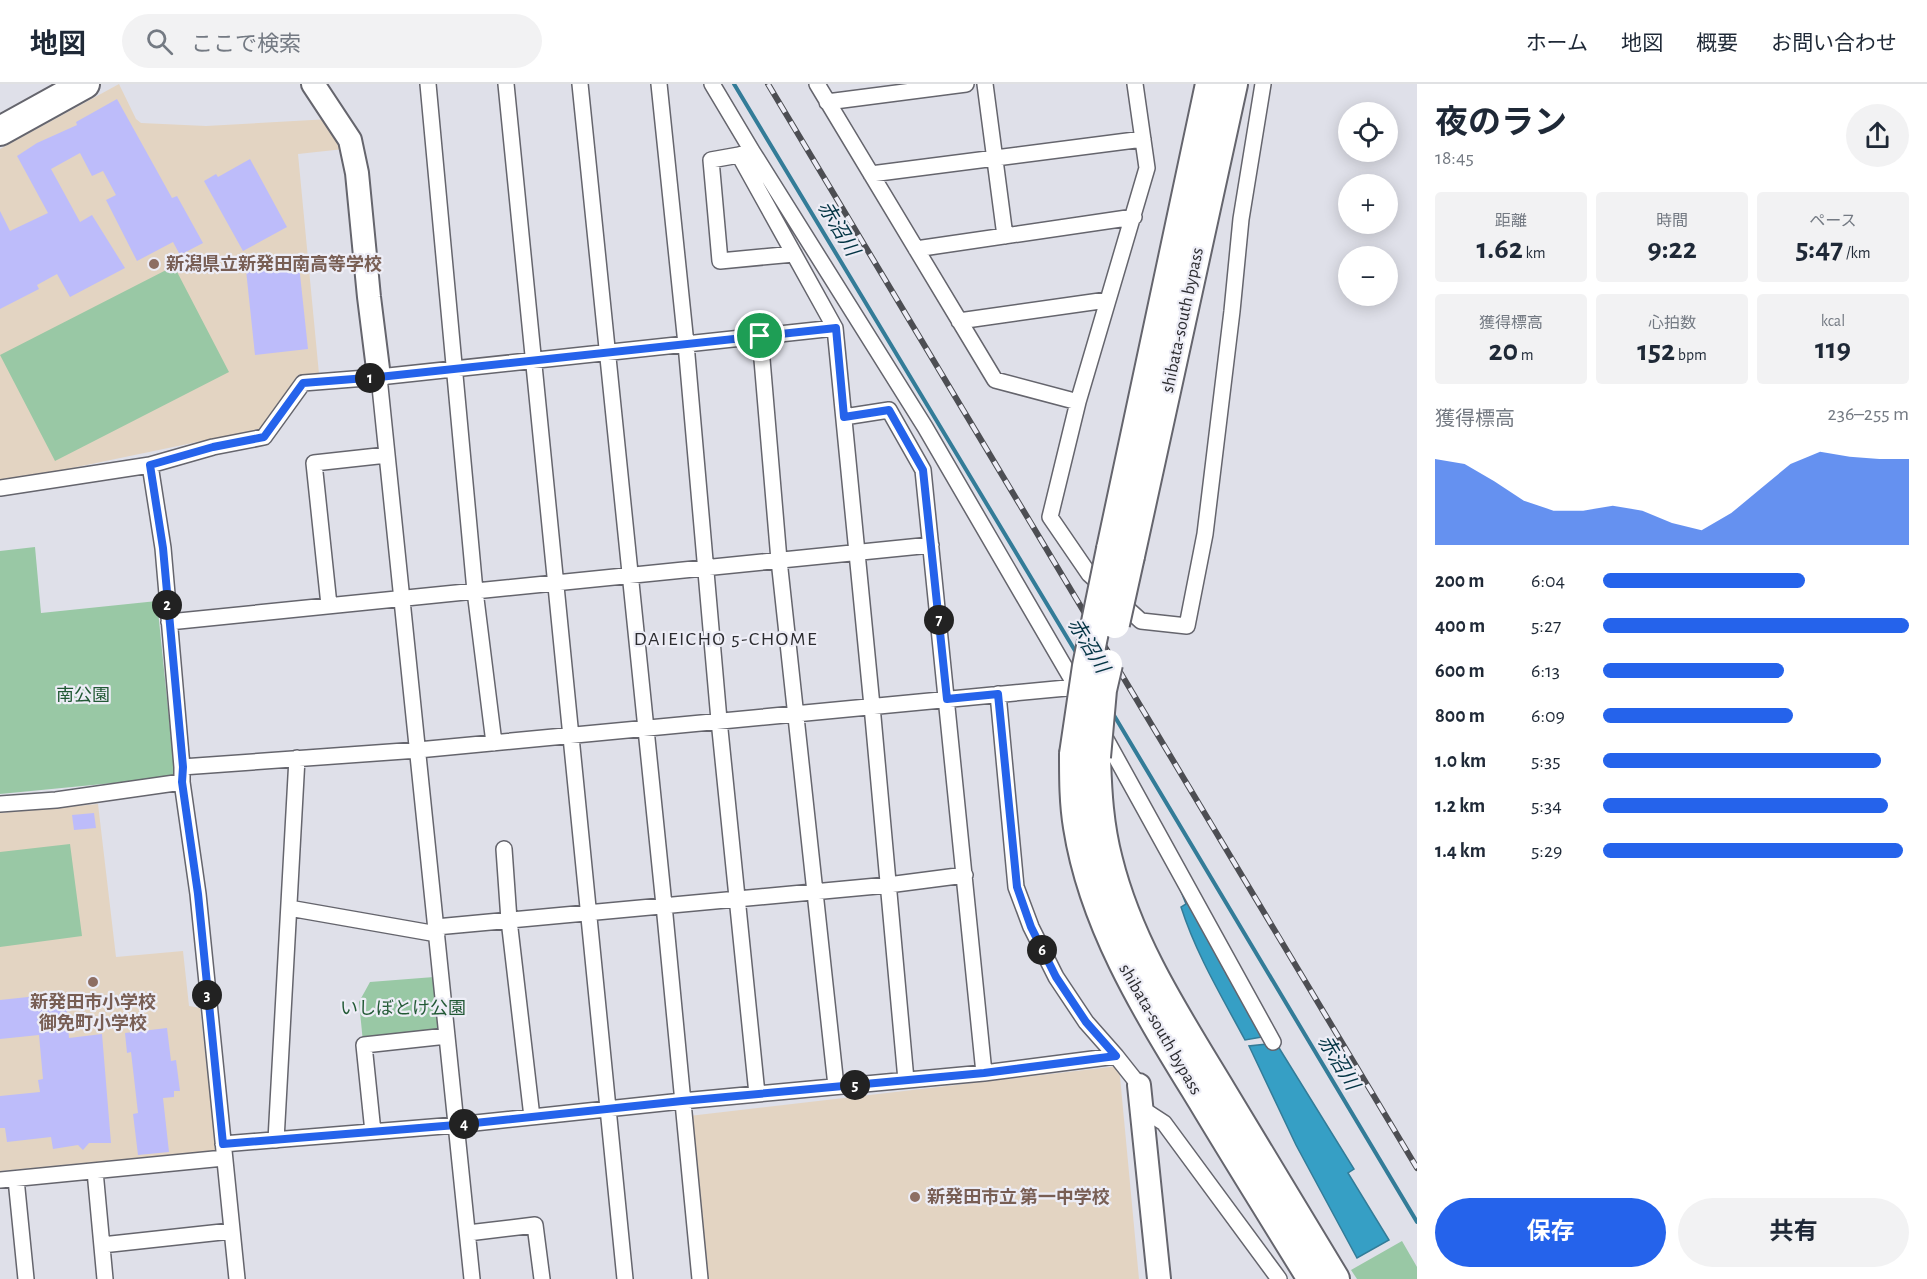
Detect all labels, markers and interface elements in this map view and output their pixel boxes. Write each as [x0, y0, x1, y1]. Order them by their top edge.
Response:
search box [122, 14, 542, 68]
icon: search [143, 25, 176, 58]
text: 地図 [30, 31, 86, 59]
text: ここで検索 [191, 33, 301, 55]
text: ホーム [1526, 33, 1588, 54]
text: 地図 [1621, 33, 1663, 54]
text: 概要 [1696, 33, 1738, 54]
text: お問い合わせ [1771, 33, 1897, 54]
map controls [1338, 102, 1398, 306]
button: locate [1338, 102, 1398, 162]
button: share [1846, 104, 1909, 167]
text: 夜のラン [1435, 107, 1567, 140]
text: 18:45 [1435, 148, 1474, 168]
button: + [1338, 174, 1398, 234]
water label: 赤沼川 [814, 197, 864, 261]
text: 距離 [1495, 213, 1527, 229]
text: 時間 [1656, 213, 1688, 229]
text: ペース [1809, 213, 1857, 229]
text: 1.62 [1476, 234, 1523, 264]
text: 9:22 [1647, 234, 1697, 264]
text: 5:47 [1795, 234, 1843, 264]
text: km [1523, 245, 1546, 261]
text: /km [1843, 245, 1871, 261]
street label: shibata-south bypass [1159, 246, 1207, 394]
button: − [1338, 246, 1398, 306]
place label: 新潟県立新発田南高等学校 [166, 254, 382, 274]
marker: 新潟県立新発田南高等学校 [147, 257, 161, 271]
pin [734, 310, 785, 361]
text: kcal [1821, 313, 1845, 329]
text: 獲得標高 [1479, 315, 1543, 331]
text: 心拍数 [1648, 315, 1696, 331]
icon: arrive [743, 319, 776, 352]
text: 119 [1815, 334, 1851, 364]
text: 20 [1488, 336, 1518, 366]
text: 152 [1637, 336, 1675, 366]
text: m [1518, 347, 1534, 363]
text: bpm [1675, 347, 1707, 363]
pin: 1 [355, 363, 385, 393]
text: 1 [367, 370, 373, 386]
text: 236–255 m [1828, 404, 1909, 424]
text: 獲得標高 [1435, 409, 1515, 429]
text: 200 m [1435, 571, 1484, 591]
text: 6:04 [1531, 571, 1565, 591]
pin: 2 [152, 590, 182, 620]
text: 2 [163, 597, 171, 613]
pin: 7 [924, 605, 954, 635]
text: 7 [936, 612, 942, 628]
water label: 赤沼川 [1064, 614, 1114, 678]
text: 400 m [1435, 616, 1485, 636]
text: 5:27 [1531, 616, 1561, 636]
district label: DAIEICHO 5-CHOME [634, 629, 818, 649]
text: 600 m [1435, 661, 1485, 681]
text: 6:13 [1531, 661, 1560, 681]
park label: 南公園 [56, 686, 110, 705]
text: 800 m [1435, 706, 1485, 726]
text: 6:09 [1531, 706, 1565, 726]
text: 1.0 km [1435, 751, 1486, 771]
text: 5:35 [1531, 751, 1561, 771]
text: 1.2 km [1435, 796, 1485, 816]
text: 5:34 [1531, 796, 1562, 816]
text: 1.4 km [1435, 841, 1486, 861]
text: 5:29 [1531, 841, 1562, 861]
pin: 6 [1027, 935, 1057, 965]
text: 6 [1038, 942, 1046, 958]
street label: shibata-south bypass [1115, 961, 1205, 1098]
marker: 新発田市小学校 御免町小学校 [86, 975, 100, 989]
pin: 3 [192, 980, 222, 1010]
text: 3 [204, 987, 210, 1003]
place label: 新発田市小学校 御免町小学校 [30, 992, 156, 1033]
park label: いしぼとけ公園 [340, 999, 466, 1018]
water label: 赤沼川 [1314, 1031, 1364, 1095]
pin: 5 [840, 1070, 870, 1100]
text: 5 [852, 1077, 858, 1093]
pin: 4 [449, 1109, 479, 1139]
text: 4 [460, 1116, 468, 1132]
place label: 新発田市立 第一中学校 [927, 1187, 1110, 1207]
marker: 新発田市立 第一中学校 [908, 1190, 922, 1204]
button: 保存 [1435, 1198, 1666, 1267]
button: 共有 [1678, 1198, 1909, 1267]

